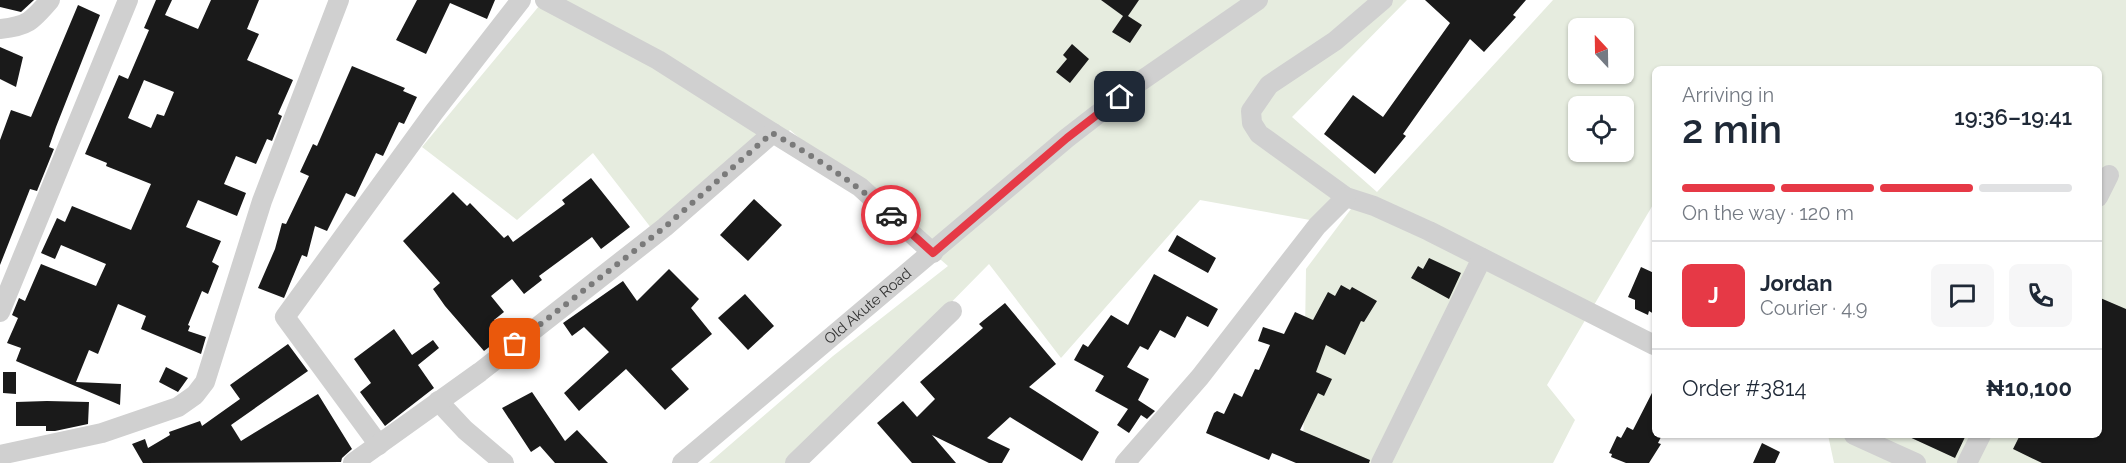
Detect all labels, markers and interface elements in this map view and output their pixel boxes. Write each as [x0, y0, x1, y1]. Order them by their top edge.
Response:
north arrow [1568, 18, 1634, 84]
map controls [1568, 18, 1634, 162]
pin [1094, 71, 1145, 122]
icon: home [1103, 80, 1136, 113]
text: Arriving in [1682, 83, 1774, 107]
button: locate [1568, 96, 1634, 162]
text: 19:36–19:41 [1954, 104, 2072, 130]
text: 2 min [1682, 106, 1782, 152]
courier [861, 185, 921, 245]
icon: car [875, 199, 908, 232]
text: On the way · 120 m [1682, 201, 1854, 225]
street label: Old Akute Road [820, 264, 915, 348]
button: chat [1931, 264, 1994, 327]
button: phone [2009, 264, 2072, 327]
text: Jordan [1760, 270, 1832, 296]
text: J [1708, 282, 1719, 308]
text: Courier · 4.9 [1760, 296, 1868, 320]
pin [489, 318, 540, 369]
icon: bag [498, 327, 531, 360]
text: Order #3814 [1682, 375, 1806, 401]
text: ₦10,100 [1986, 375, 2072, 401]

